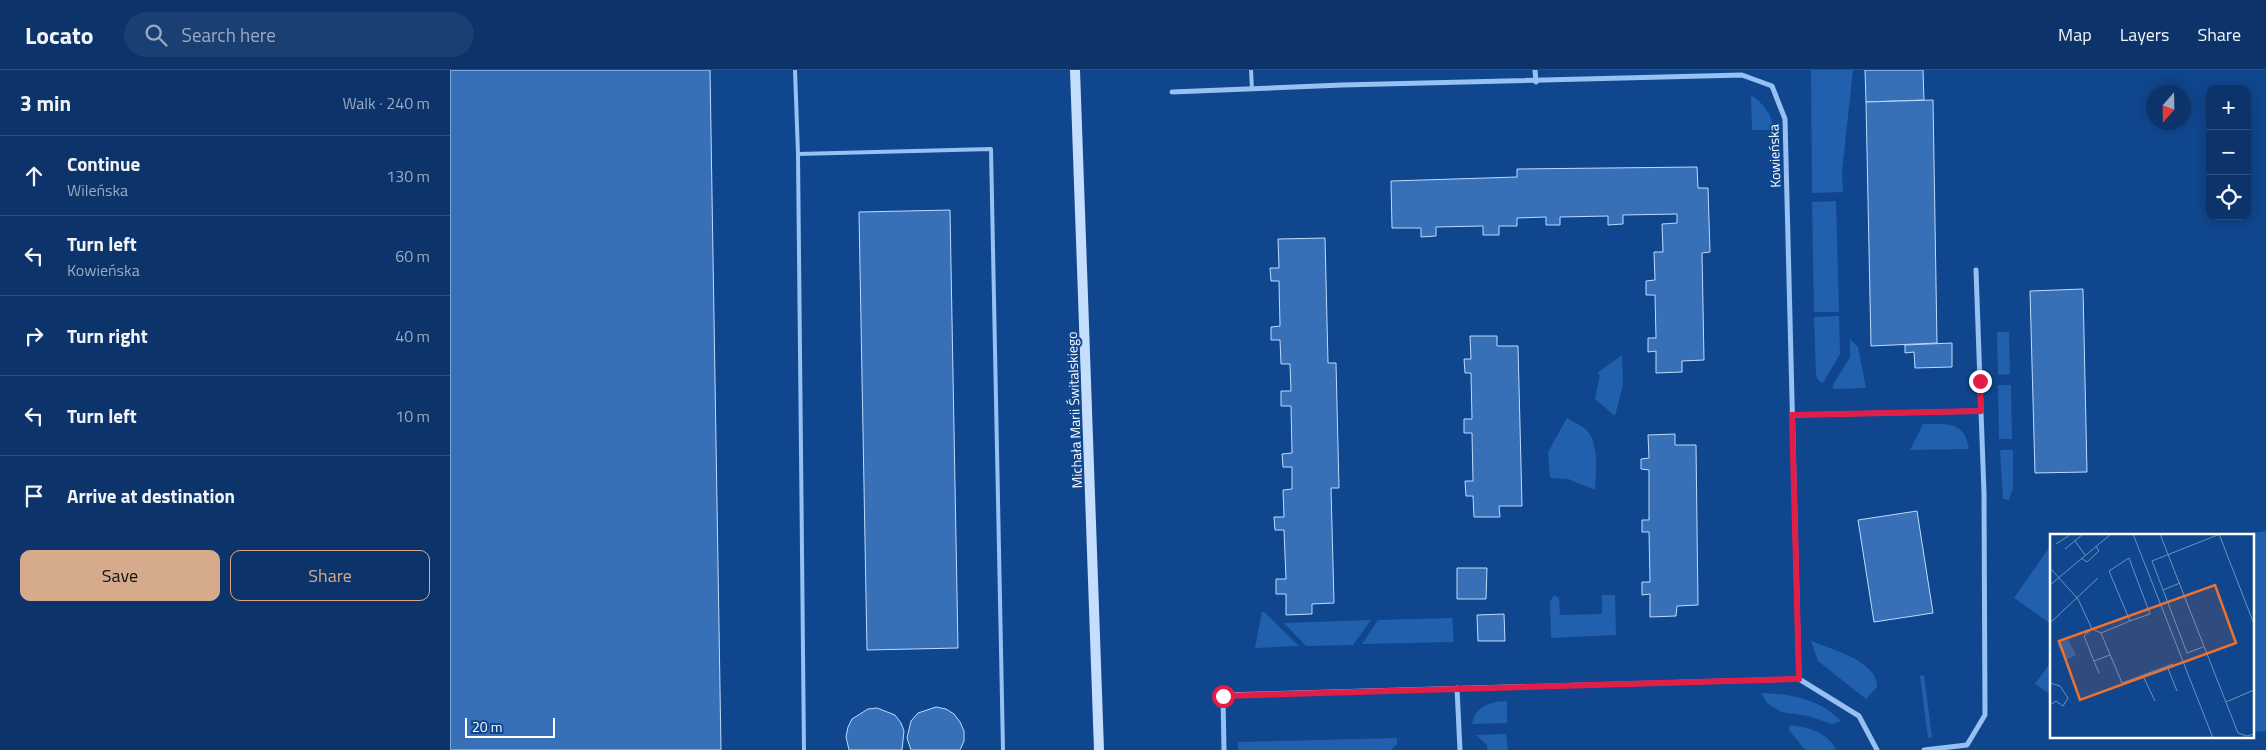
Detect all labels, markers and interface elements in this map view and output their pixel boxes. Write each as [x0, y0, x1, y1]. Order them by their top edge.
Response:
search box [124, 12, 474, 57]
text: Locato [25, 17, 94, 53]
text: Search here [182, 20, 276, 49]
icon: search [142, 21, 170, 49]
text: Map [2058, 21, 2092, 48]
text: Layers [2120, 21, 2169, 48]
text: Share [2197, 21, 2241, 48]
north arrow [2146, 85, 2191, 130]
map controls [2206, 85, 2251, 220]
button: + [2206, 85, 2251, 130]
text: 3 min [20, 87, 71, 119]
text: Walk · 240 m [342, 91, 430, 115]
street label: Kowieńska [1762, 124, 1786, 188]
button: − [2206, 130, 2251, 175]
text: Continue [67, 149, 140, 178]
icon: ahead [20, 162, 48, 190]
text: 130 m [386, 164, 430, 188]
button: locate [2206, 175, 2251, 220]
text: Wileńska [67, 178, 128, 202]
text: Turn left [67, 229, 137, 258]
icon: left [20, 242, 48, 270]
text: 60 m [395, 244, 430, 268]
text: Kowieńska [67, 258, 140, 282]
text: Turn right [67, 321, 148, 350]
icon: right [20, 322, 48, 350]
text: 40 m [395, 324, 430, 348]
street label: Michała Marii Świtalskiego [1061, 331, 1087, 489]
route end [1969, 370, 1992, 393]
text: Turn left [67, 401, 137, 430]
icon: left [20, 402, 48, 430]
text: 10 m [395, 404, 430, 428]
text: Arrive at destination [67, 481, 235, 510]
icon: arrive [20, 482, 48, 510]
inset map [2050, 534, 2254, 738]
button: Save [20, 550, 220, 601]
button: Share [230, 550, 430, 601]
route start [1212, 685, 1235, 708]
scale bar [465, 715, 555, 738]
text: 20 m [472, 716, 502, 737]

